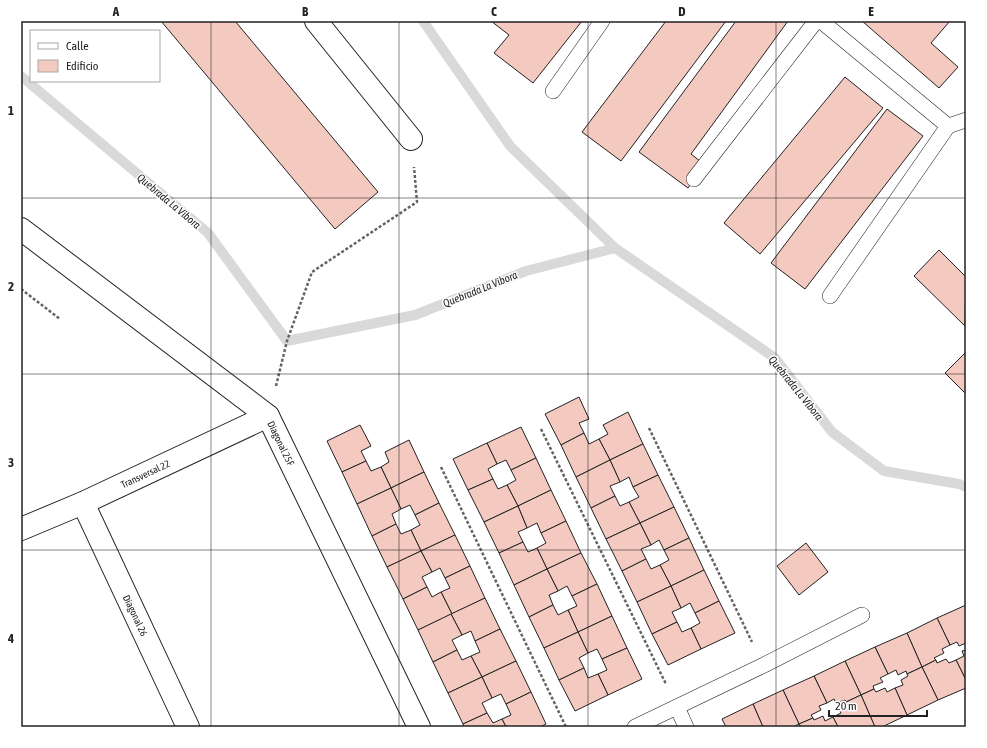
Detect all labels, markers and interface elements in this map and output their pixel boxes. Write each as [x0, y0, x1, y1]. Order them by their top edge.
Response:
text: A [112, 4, 120, 19]
text: B [302, 4, 309, 19]
text: C [491, 4, 497, 19]
text: D [678, 4, 686, 19]
text: E [868, 4, 874, 19]
legend [30, 30, 160, 82]
text: Calle [66, 39, 89, 53]
text: Edificio [66, 59, 99, 73]
text: 1 [8, 103, 14, 118]
water label: Quebrada La Vibora [135, 171, 203, 231]
water label: Quebrada La Vibora [441, 269, 519, 309]
text: 2 [8, 279, 14, 294]
water label: Quebrada La Vibora [766, 354, 826, 422]
street label: Diagonal 25F [265, 419, 296, 468]
text: 3 [8, 455, 14, 470]
street label: Transversal 22 [119, 458, 172, 490]
street label: Diagonal 26 [121, 593, 150, 638]
text: 4 [7, 631, 14, 646]
scale bar [829, 692, 927, 718]
text: 20 m [835, 699, 857, 713]

